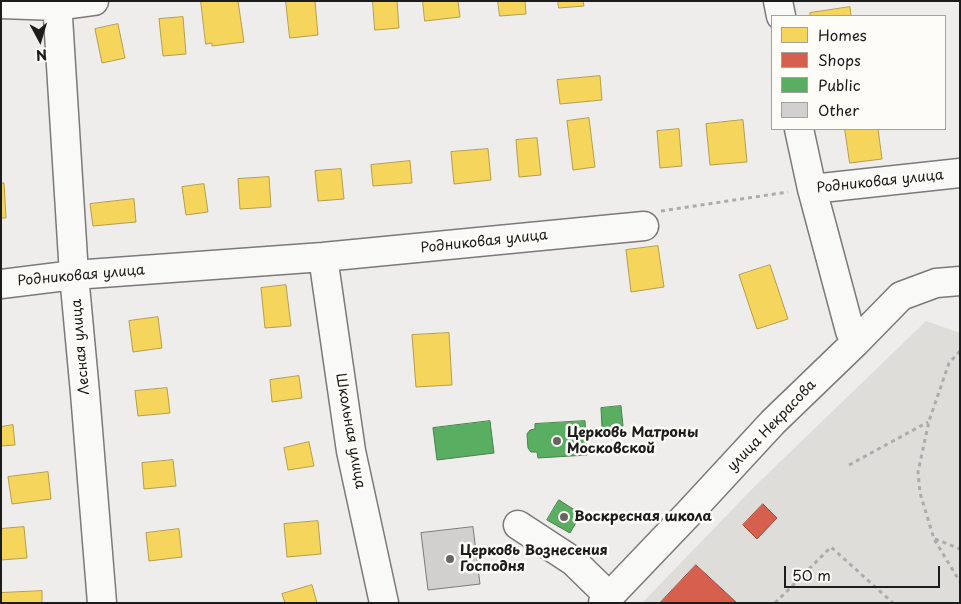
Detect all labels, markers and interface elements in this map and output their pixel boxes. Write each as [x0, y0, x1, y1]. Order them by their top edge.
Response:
north arrow [15, 15, 65, 65]
legend [771, 15, 946, 130]
text: Homes [818, 23, 867, 46]
text: N [35, 44, 48, 66]
text: Shops [818, 48, 861, 71]
text: Public [818, 73, 861, 96]
text: Other [818, 98, 859, 121]
street label: Родниковая улица [816, 167, 944, 197]
street label: Родниковая улица [420, 227, 548, 257]
street label: Родниковая улица [17, 262, 145, 290]
street label: Лесная улица [68, 298, 94, 396]
street label: Школьная улица [332, 372, 368, 490]
street label: улица Некрасова [724, 377, 820, 475]
place label: Церковь Матроны Московской [567, 425, 699, 458]
marker: Церковь Матроны Московской [551, 435, 563, 447]
place label: Воскресная школа [574, 509, 712, 525]
marker: Воскресная школа [558, 511, 570, 523]
place label: Церковь Вознесения Господня [460, 543, 608, 576]
marker: Церковь Вознесения Господня [444, 553, 456, 565]
scale bar [786, 556, 942, 588]
text: 50 m [792, 563, 831, 586]

